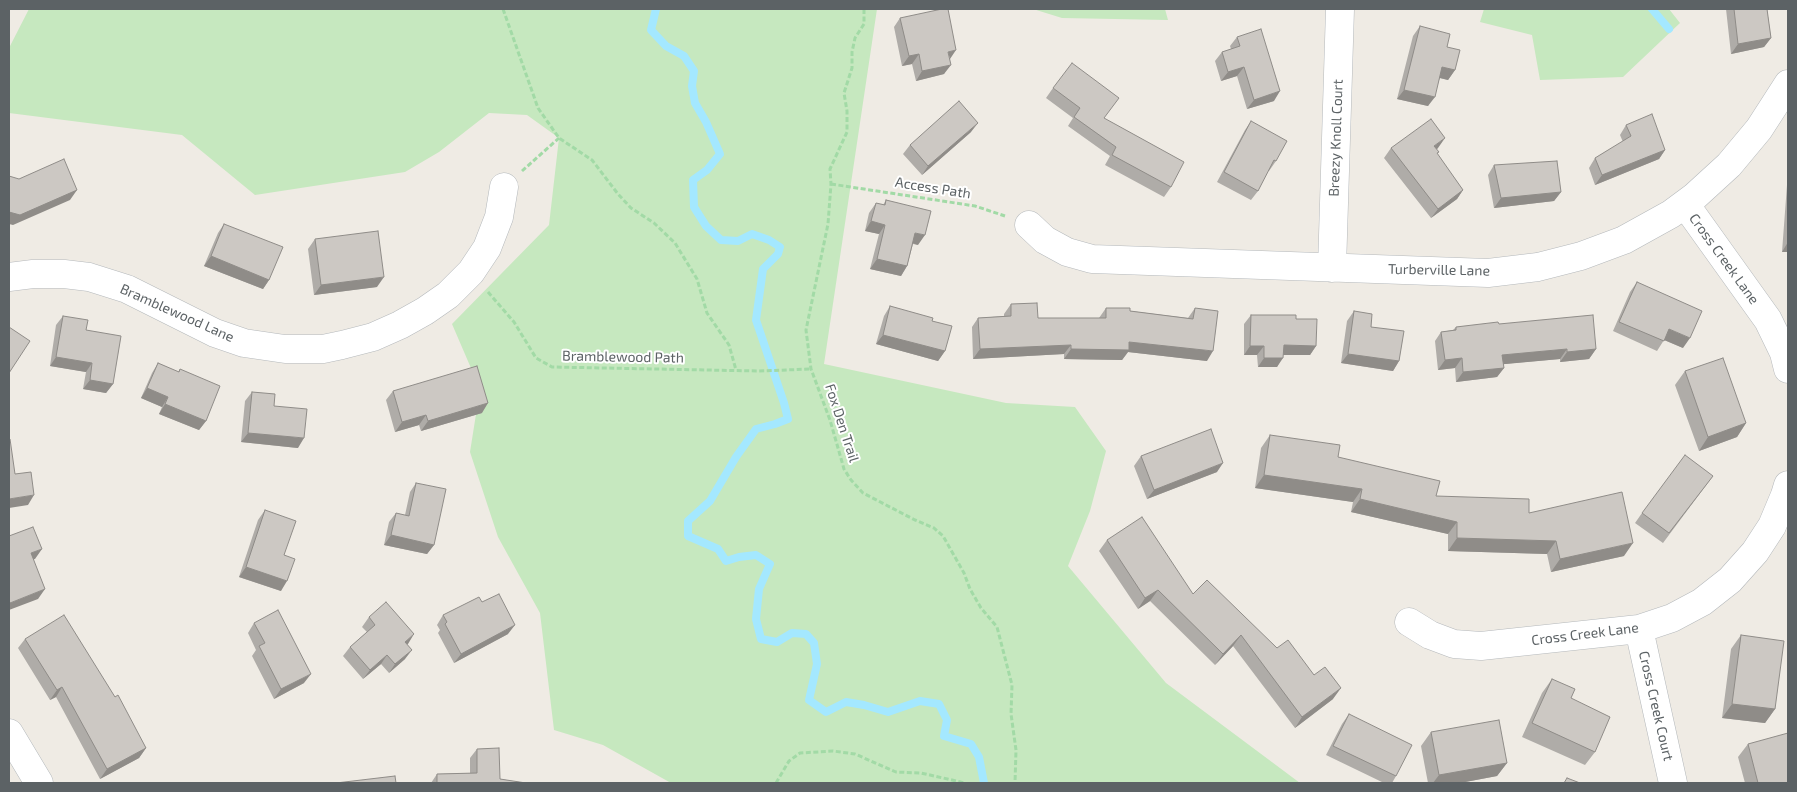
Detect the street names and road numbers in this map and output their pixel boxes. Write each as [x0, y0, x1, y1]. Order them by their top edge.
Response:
street label: Breezy Knoll Court [1326, 79, 1346, 197]
street label: Access Path [894, 174, 972, 202]
street label: Cross Creek Lane [1685, 210, 1763, 308]
street label: Turberville Lane [1388, 261, 1490, 279]
street label: Bramblewood Lane [117, 280, 237, 346]
street label: Bramblewood Path [562, 348, 684, 366]
street label: Fox Den Trail [821, 382, 863, 464]
street label: Cross Creek Lane [1530, 619, 1640, 649]
street label: Cross Creek Court [1635, 649, 1677, 763]

